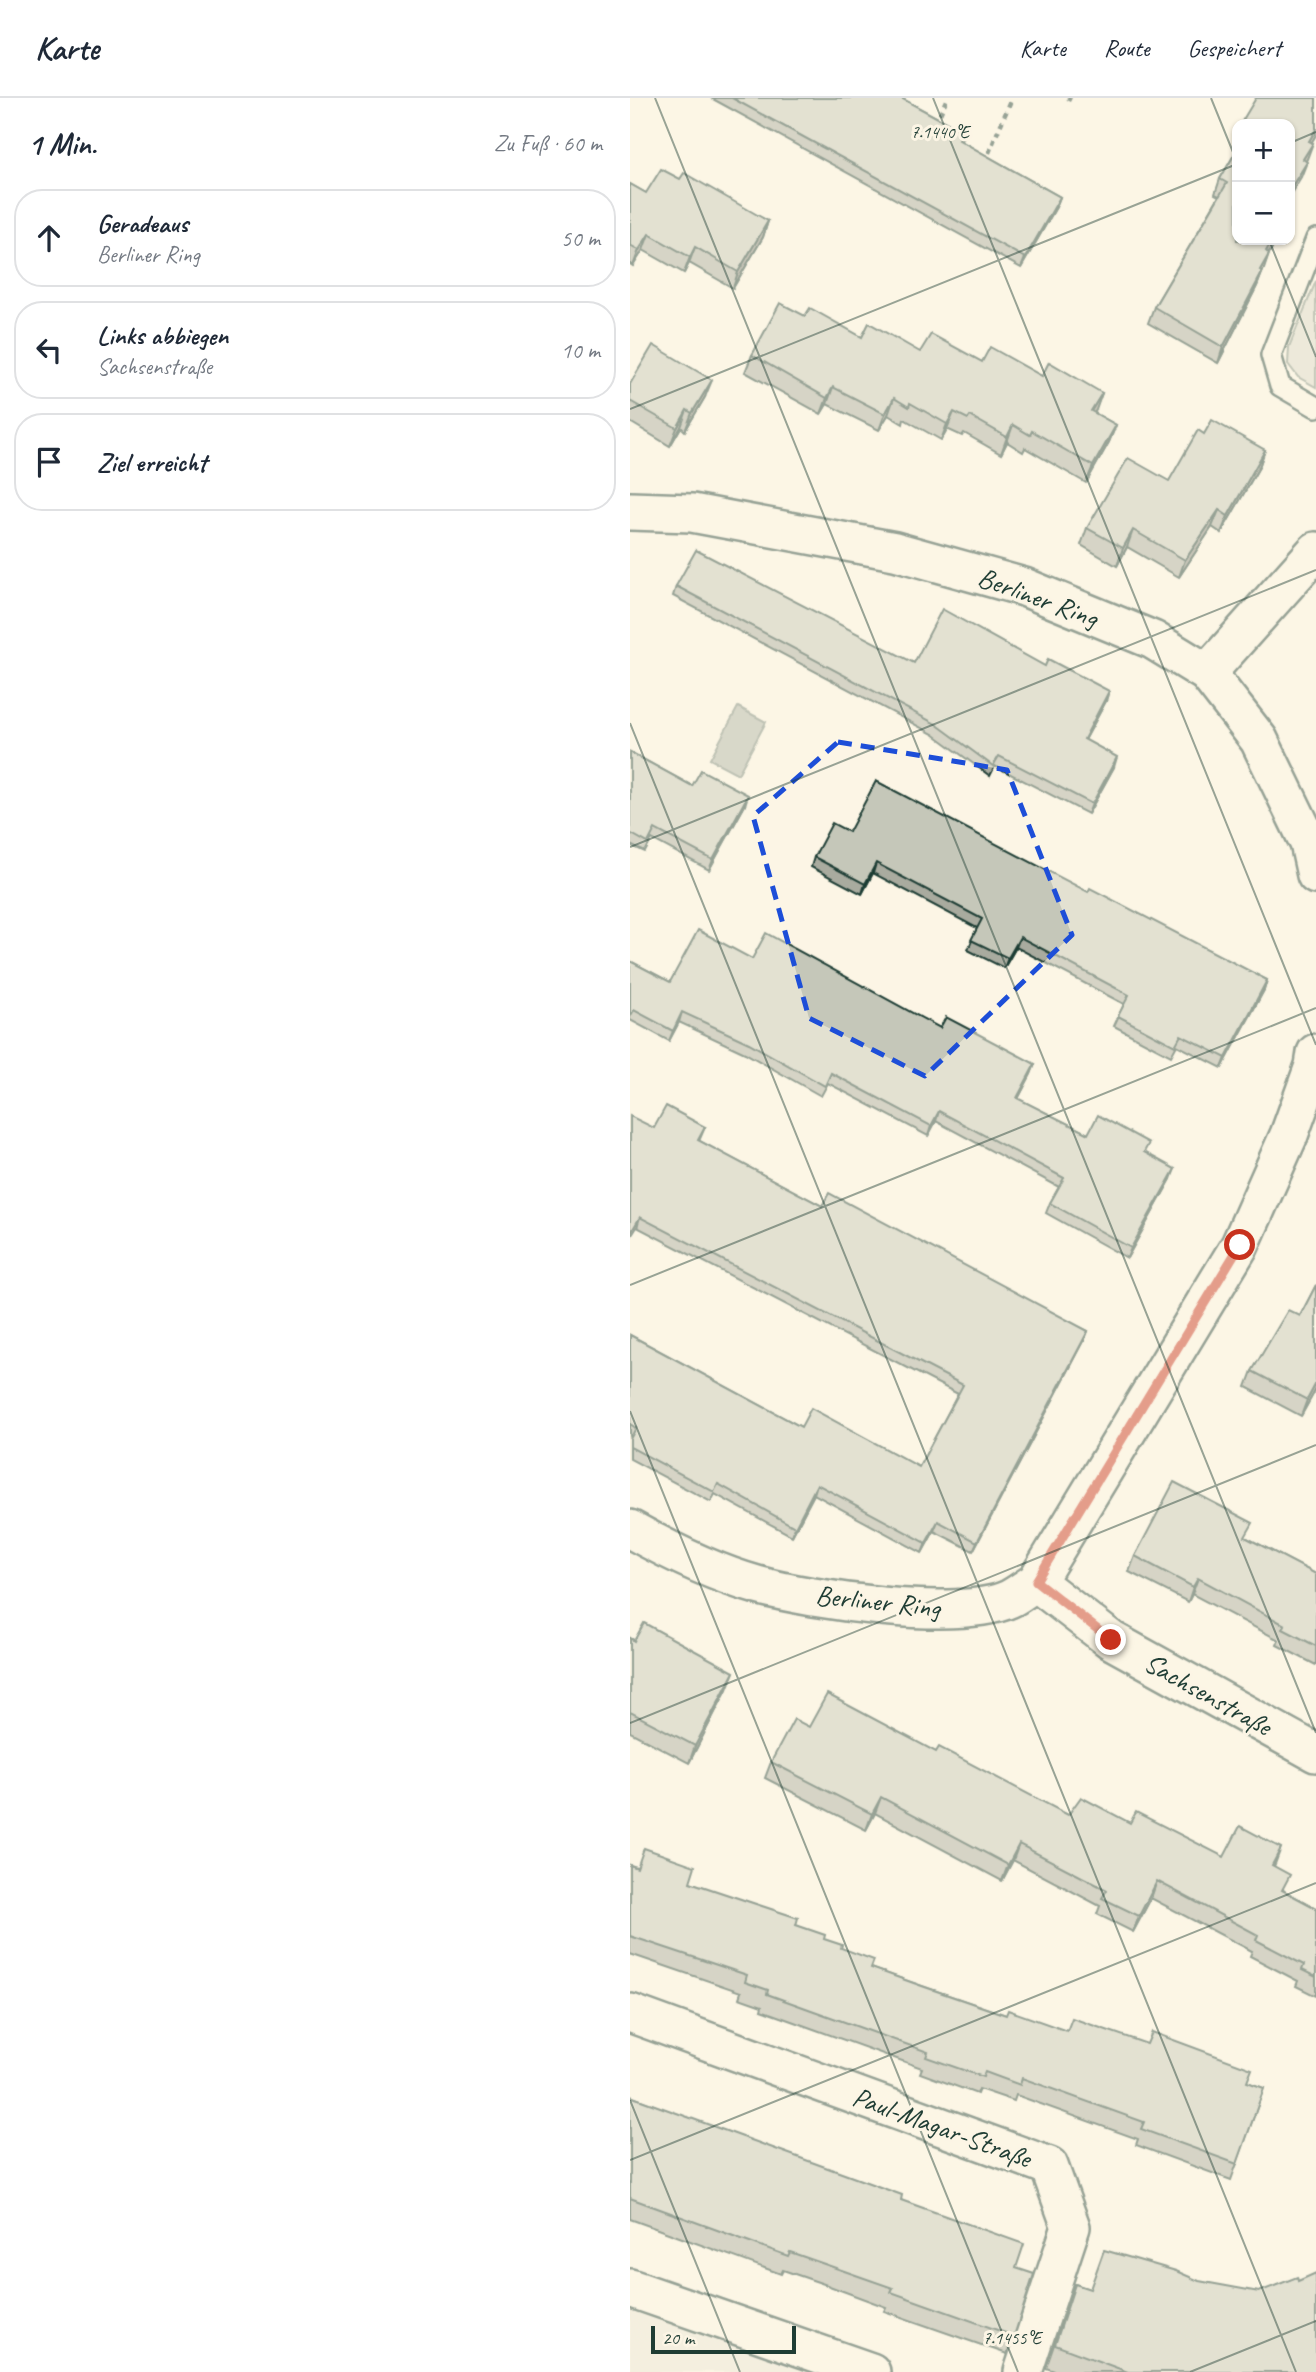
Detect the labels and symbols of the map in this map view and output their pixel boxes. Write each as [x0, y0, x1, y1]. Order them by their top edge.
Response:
text: 7.1440°E [911, 121, 972, 143]
street label: Berliner Ring [973, 559, 1105, 636]
route start [1224, 1229, 1255, 1260]
street label: Berliner Ring [814, 1577, 944, 1625]
route end [1095, 1624, 1126, 1655]
street label: Sachsenstraße [1138, 1645, 1279, 1744]
street label: Paul-Magar-Straße [848, 2079, 1038, 2176]
scale bar [651, 2323, 796, 2355]
text: 7.1455°E [983, 2327, 1044, 2349]

